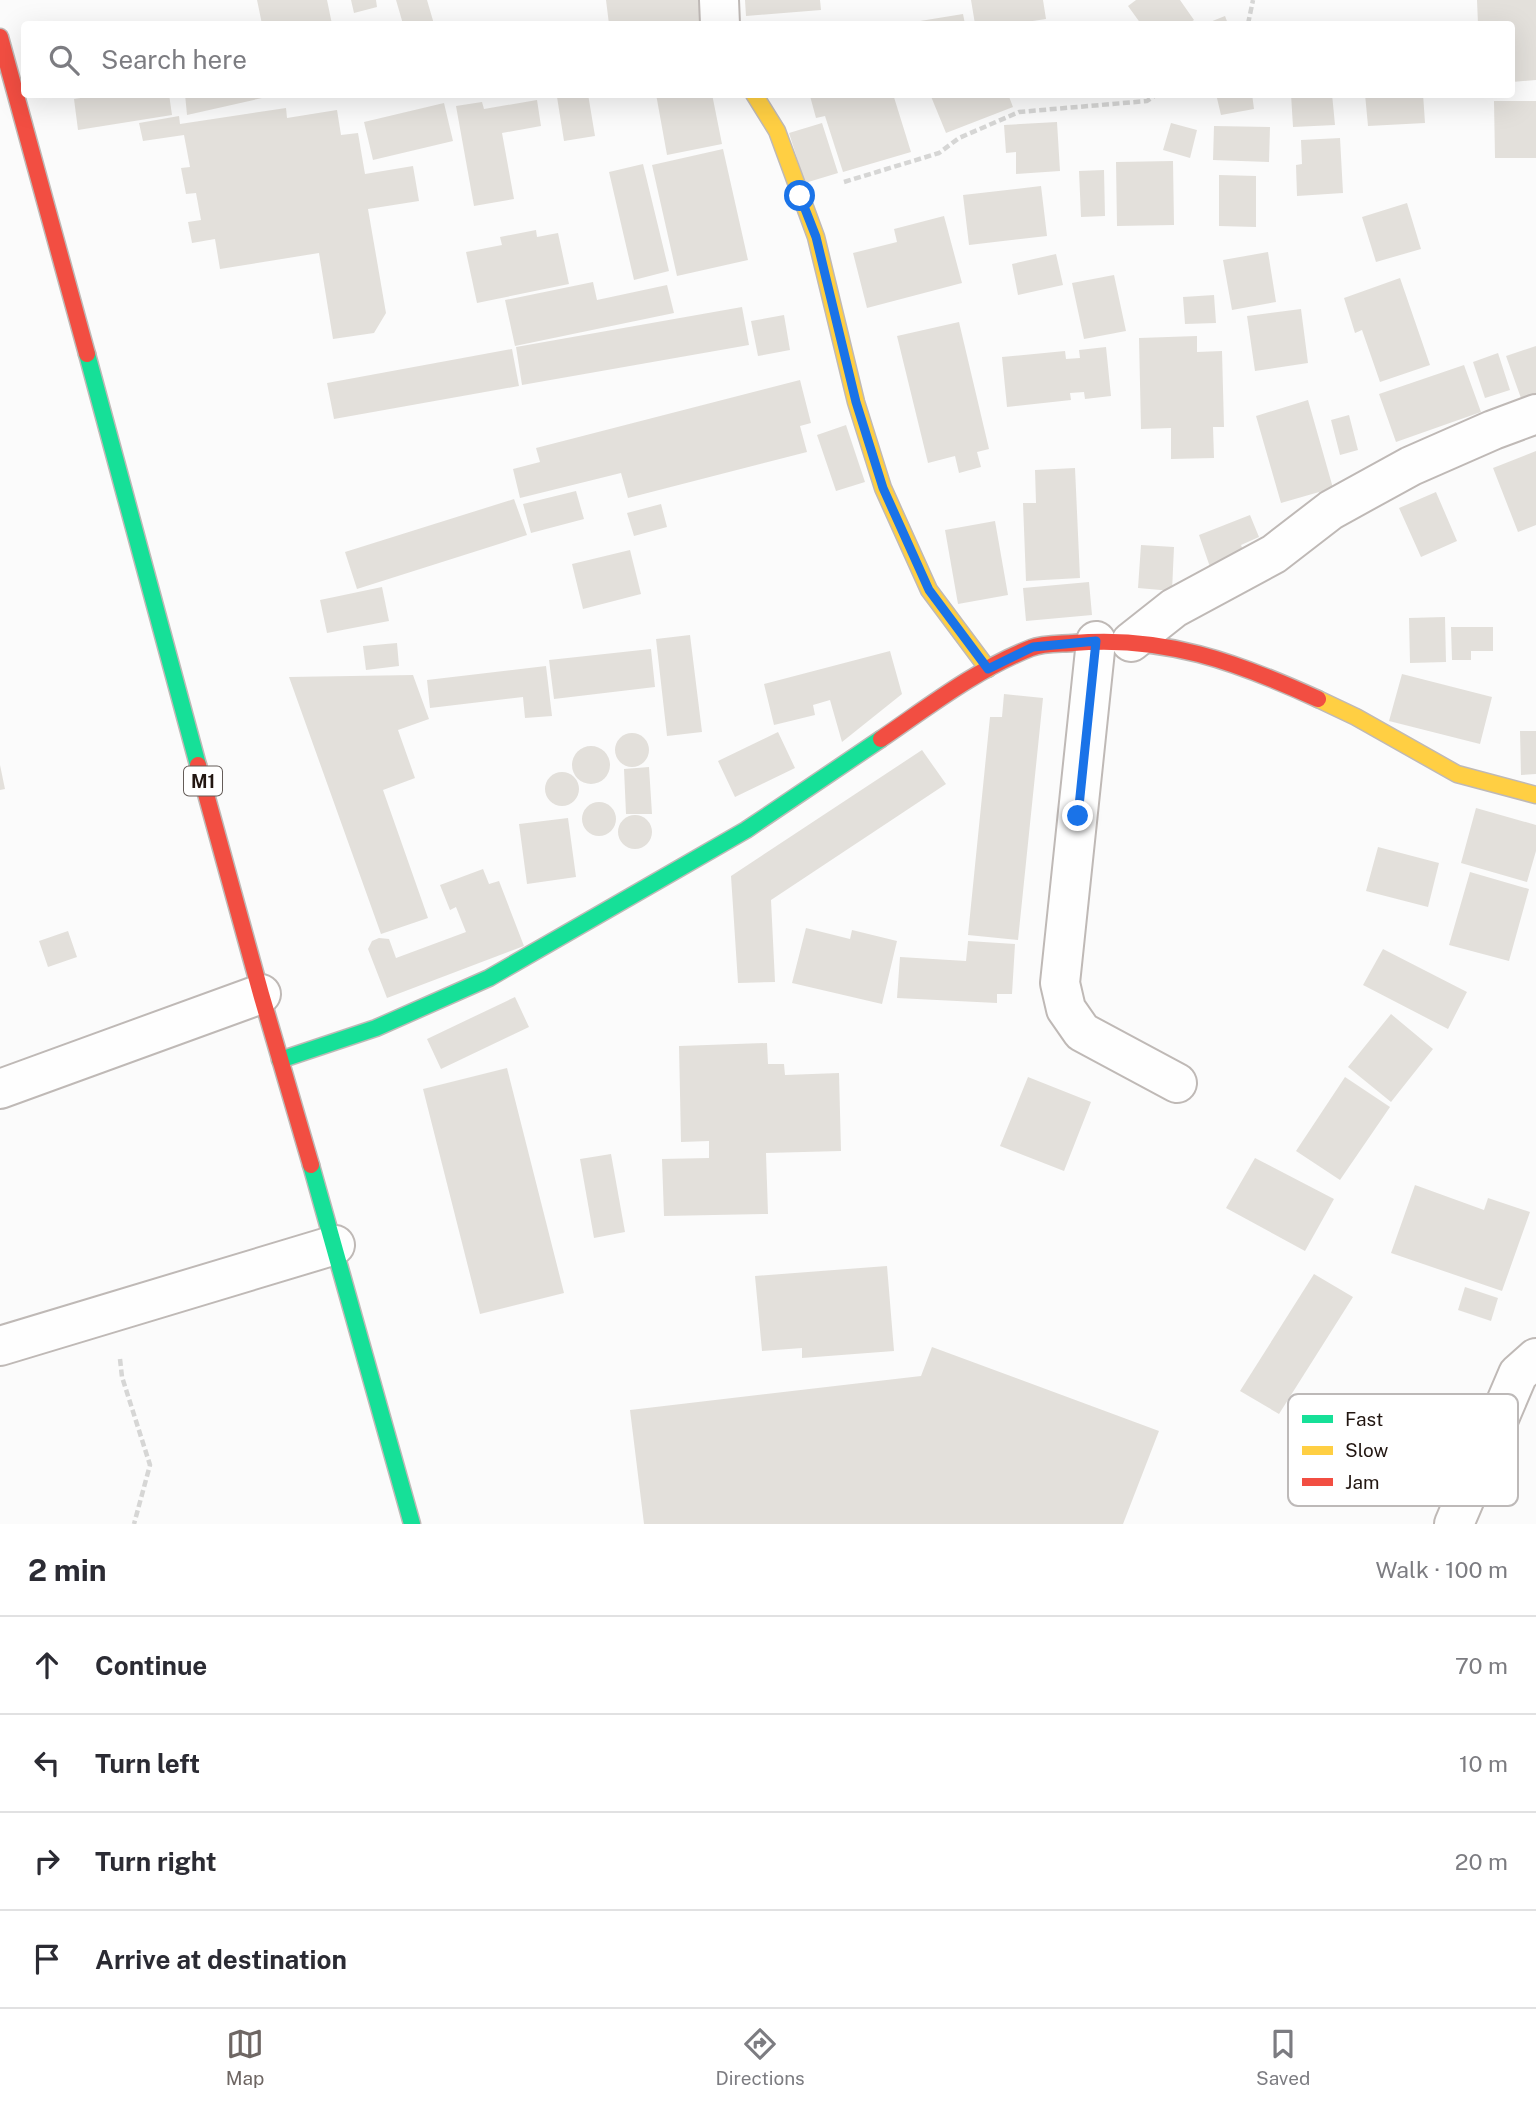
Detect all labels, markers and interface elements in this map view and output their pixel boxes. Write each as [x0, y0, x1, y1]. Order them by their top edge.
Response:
search box [21, 21, 1515, 98]
icon: search [45, 41, 83, 79]
text: Search here [101, 44, 247, 75]
route start [784, 180, 815, 211]
road number: M1 [184, 766, 222, 796]
route end [1062, 800, 1093, 831]
legend [1288, 1394, 1518, 1506]
text: Fast [1345, 1408, 1383, 1430]
text: Slow [1345, 1439, 1389, 1461]
text: Jam [1345, 1471, 1379, 1493]
text: 2 min [28, 1552, 107, 1588]
text: Walk · 100 m [1375, 1556, 1508, 1583]
icon: ahead [28, 1646, 66, 1684]
text: Continue [95, 1650, 207, 1681]
text: 70 m [1455, 1652, 1508, 1679]
icon: left [28, 1744, 66, 1782]
text: Turn left [95, 1748, 200, 1779]
text: 10 m [1459, 1750, 1508, 1777]
icon: right [28, 1842, 66, 1880]
text: Turn right [95, 1846, 217, 1877]
text: 20 m [1455, 1848, 1508, 1875]
icon: arrive [28, 1940, 66, 1978]
text: Arrive at destination [95, 1944, 347, 1975]
tab: Map [226, 2025, 264, 2089]
tab: Directions [715, 2025, 805, 2089]
tab: Saved [1256, 2025, 1310, 2089]

